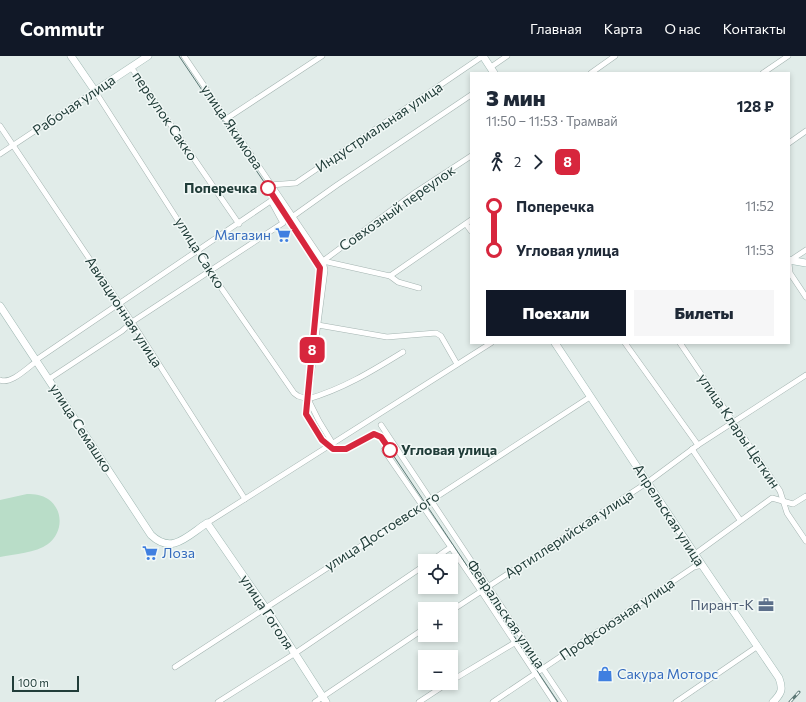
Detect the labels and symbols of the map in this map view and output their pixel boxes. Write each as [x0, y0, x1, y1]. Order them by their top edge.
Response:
street label: переулок Сакко [129, 68, 202, 164]
street label: Рабочая улица [29, 71, 118, 138]
street label: Индустриальная улица [312, 78, 445, 175]
street label: улица Якимова [198, 81, 267, 172]
street label: Совхозный переулок [335, 161, 458, 254]
place label: Поперечка [184, 179, 257, 196]
marker: Поперечка [260, 180, 276, 196]
street label: улица Сакко [172, 214, 229, 292]
place label: Магазин [214, 226, 271, 243]
supermarket icon: Магазин [274, 226, 292, 244]
street label: Авиационная улица [82, 253, 167, 370]
line badge: 8 [299, 337, 325, 363]
street label: улица Клары Цеткин [695, 370, 784, 491]
street label: улица Семашко [46, 380, 116, 475]
place label: Угловая улица [401, 441, 497, 458]
marker: Угловая улица [382, 442, 398, 458]
street label: Апрельская улица [630, 460, 709, 569]
street label: Артиллерийская улица [501, 486, 636, 582]
street label: улица Достоевского [321, 487, 442, 574]
supermarket icon: Лоза [141, 544, 159, 562]
place label: Лоза [162, 544, 195, 561]
street label: Февральская улица [464, 556, 549, 671]
street label: улица Гоголя [237, 571, 298, 652]
street label: Профсоюзная улица [556, 574, 677, 663]
place label: Пирант-К [690, 596, 754, 613]
office icon: Пирант-К [757, 596, 775, 614]
shop icon: Сакура Моторс [596, 665, 614, 683]
place label: Сакура Моторс [617, 665, 718, 682]
scale bar [12, 674, 79, 693]

